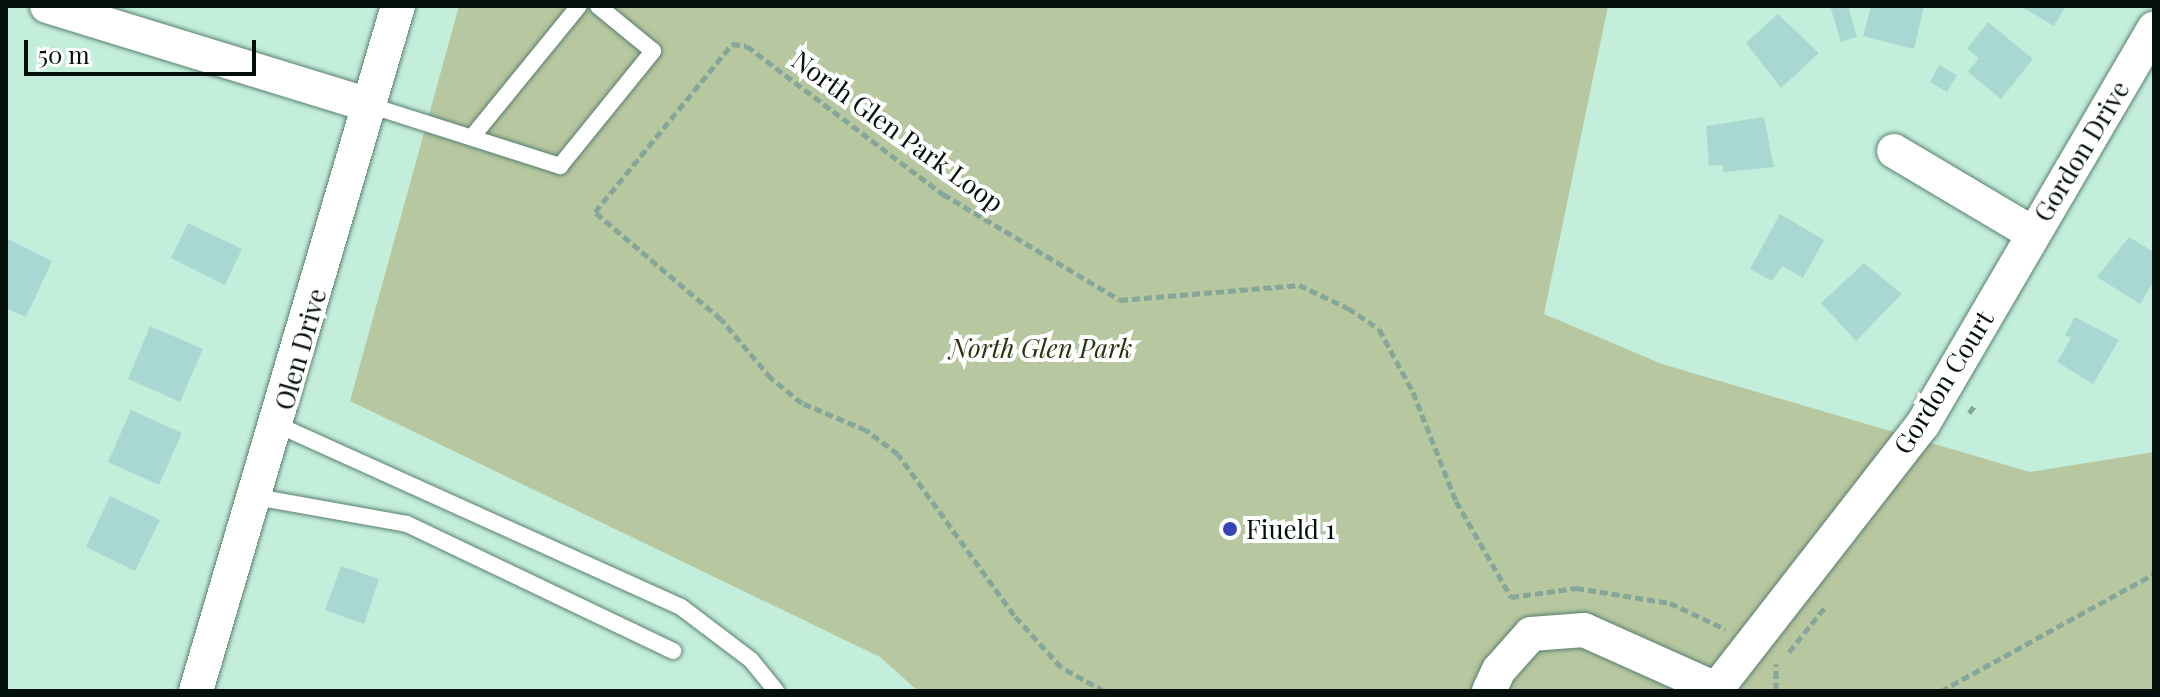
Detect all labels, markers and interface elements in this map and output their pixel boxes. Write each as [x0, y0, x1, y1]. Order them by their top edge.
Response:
scale bar [28, 24, 260, 74]
text: 50 m [38, 38, 90, 70]
street label: North Glen Park Loop [786, 44, 1010, 218]
street label: Gordon Drive [2027, 75, 2135, 227]
street label: Olen Drive [268, 285, 332, 413]
street label: Gordon Court [1887, 305, 1999, 459]
park label: North Glen Park [950, 332, 1132, 364]
place label: Fiueld 1 [1246, 513, 1335, 545]
marker: Fiueld 1 [1221, 520, 1239, 538]

